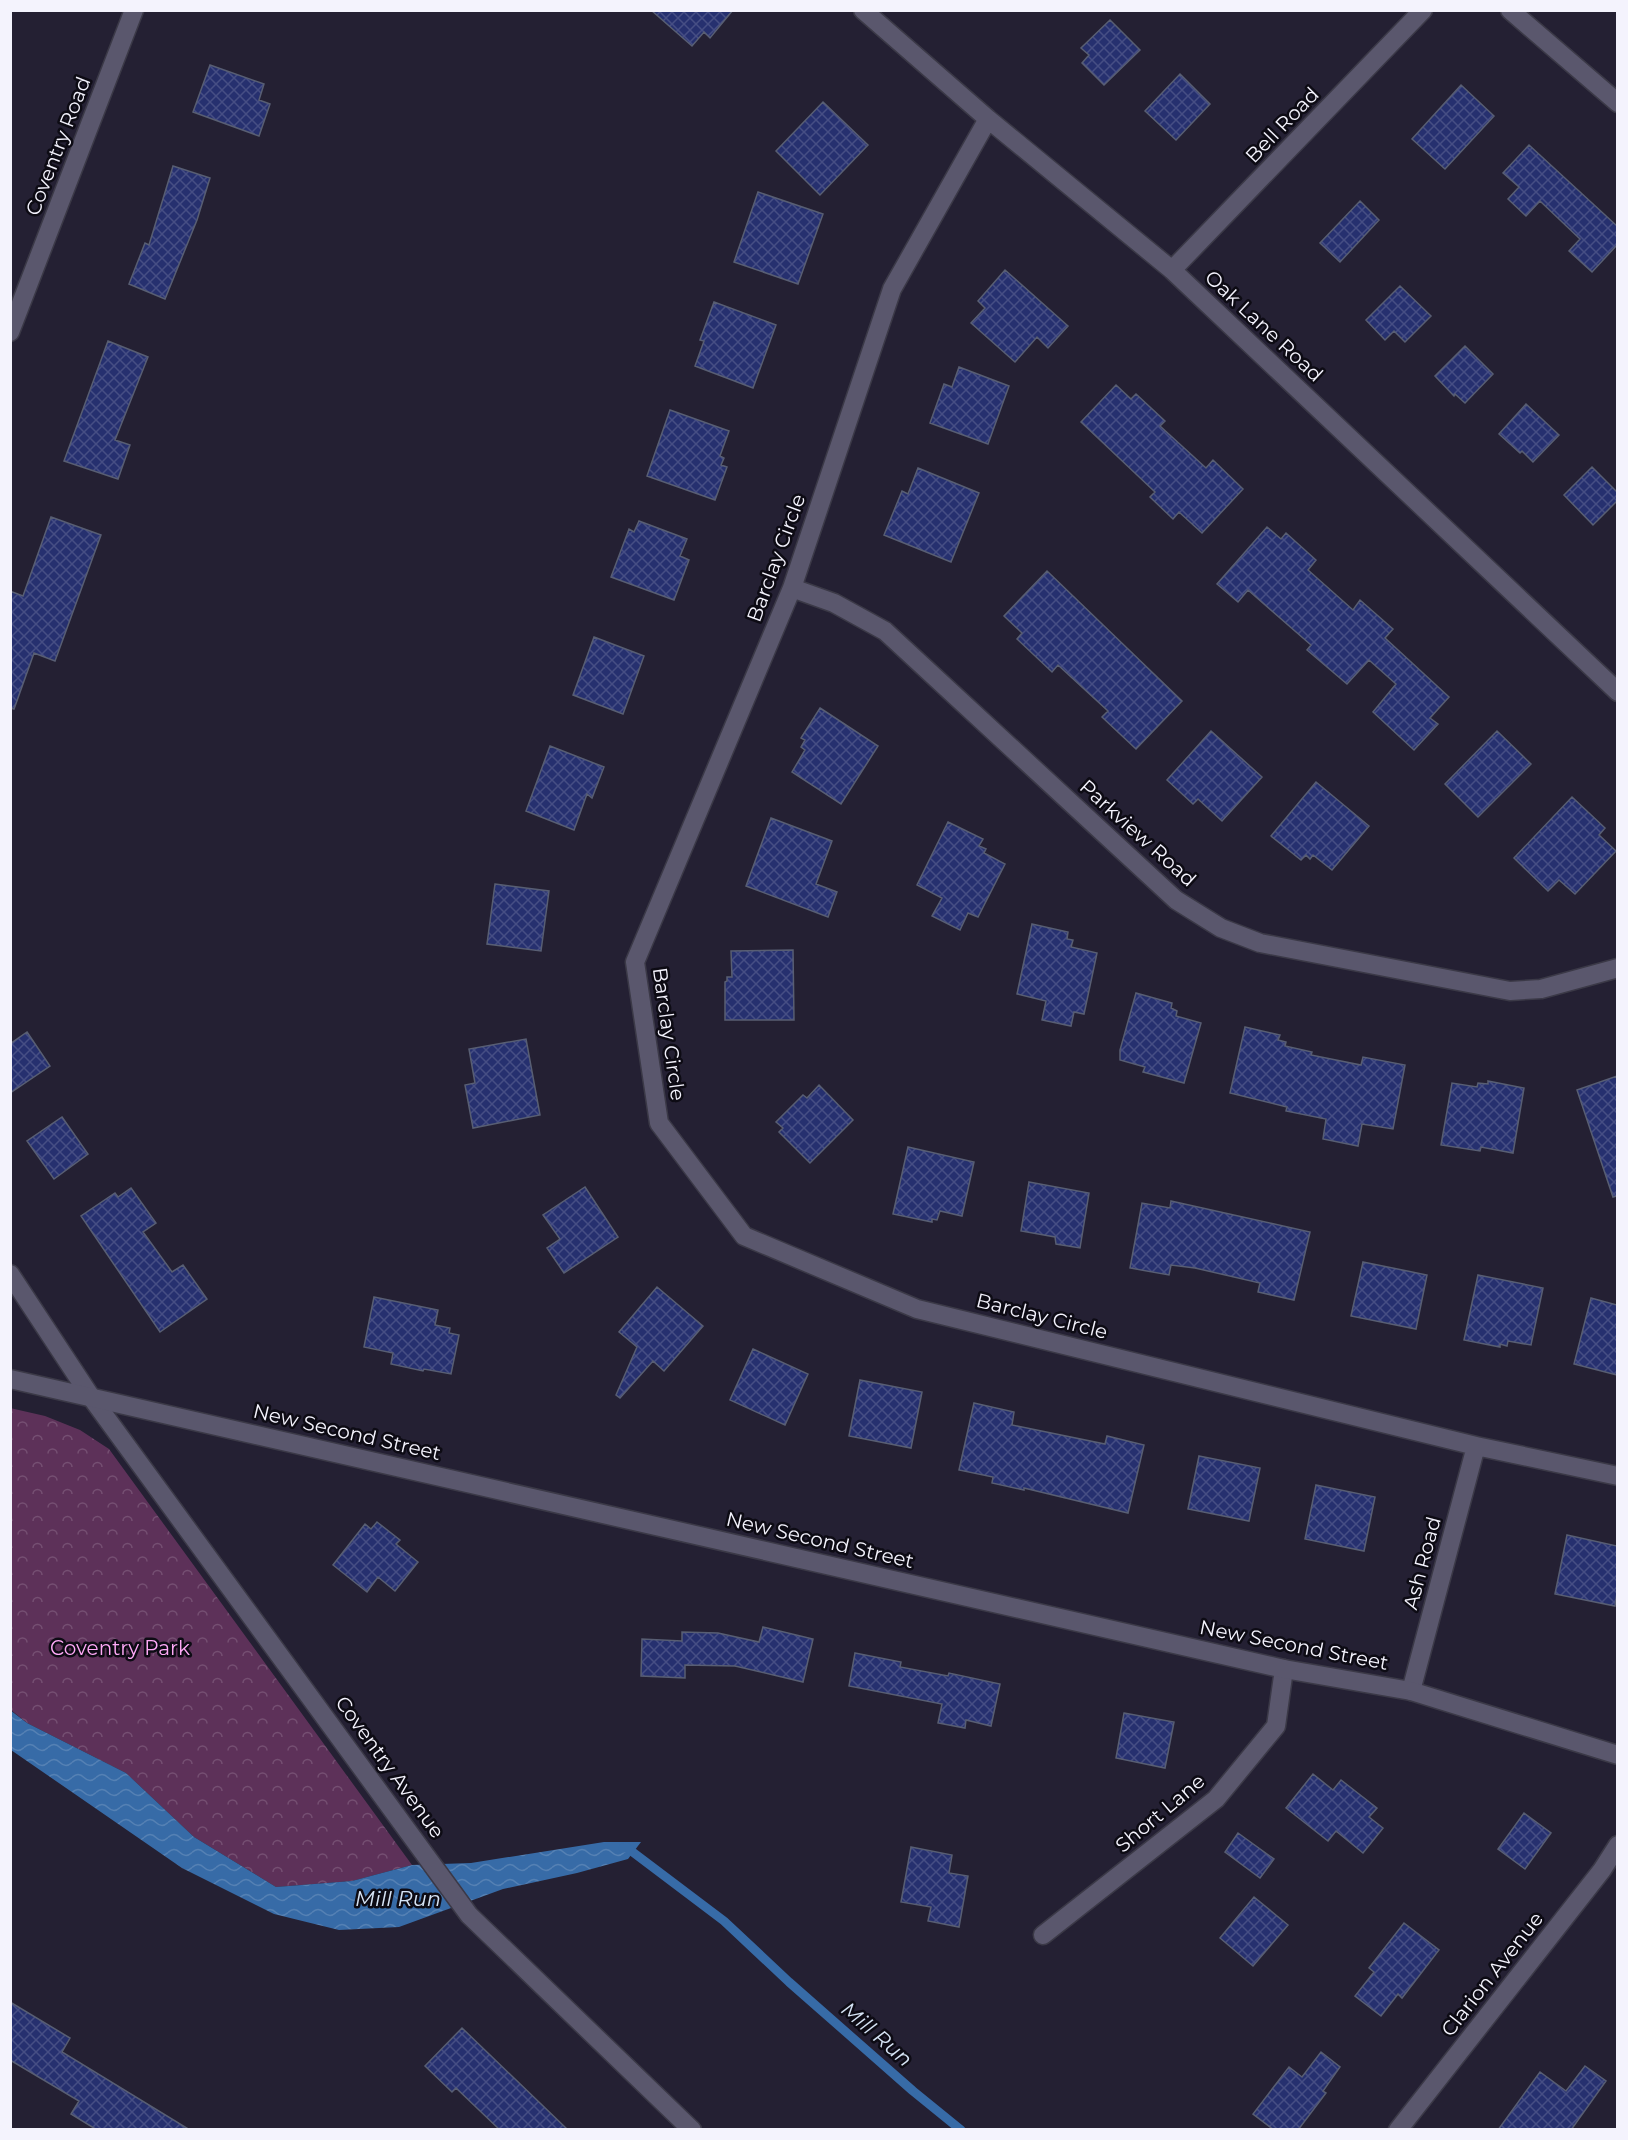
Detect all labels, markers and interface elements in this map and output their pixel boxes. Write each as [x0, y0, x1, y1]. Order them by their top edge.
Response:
street label: Coventry Road [21, 73, 95, 219]
street label: Bell Road [1240, 82, 1324, 168]
street label: Oak Lane Road [1200, 265, 1328, 387]
street label: Barclay Circle [742, 491, 810, 625]
street label: Parkview Road [1075, 774, 1201, 892]
street label: Barclay Circle [648, 966, 690, 1102]
street label: Barclay Circle [974, 1288, 1110, 1344]
street label: New Second Street [251, 1399, 443, 1465]
street label: New Second Street [724, 1507, 916, 1573]
street label: Ash Road [1398, 1514, 1446, 1612]
street label: New Second Street [1198, 1615, 1390, 1675]
park label: Coventry Park [50, 1636, 190, 1660]
street label: Coventry Avenue [330, 1691, 450, 1843]
street label: Short Lane [1110, 1769, 1210, 1857]
water label: Mill Run [355, 1886, 441, 1911]
street label: Clarion Avenue [1436, 1907, 1548, 2041]
water label: Mill Run [836, 1996, 918, 2072]

